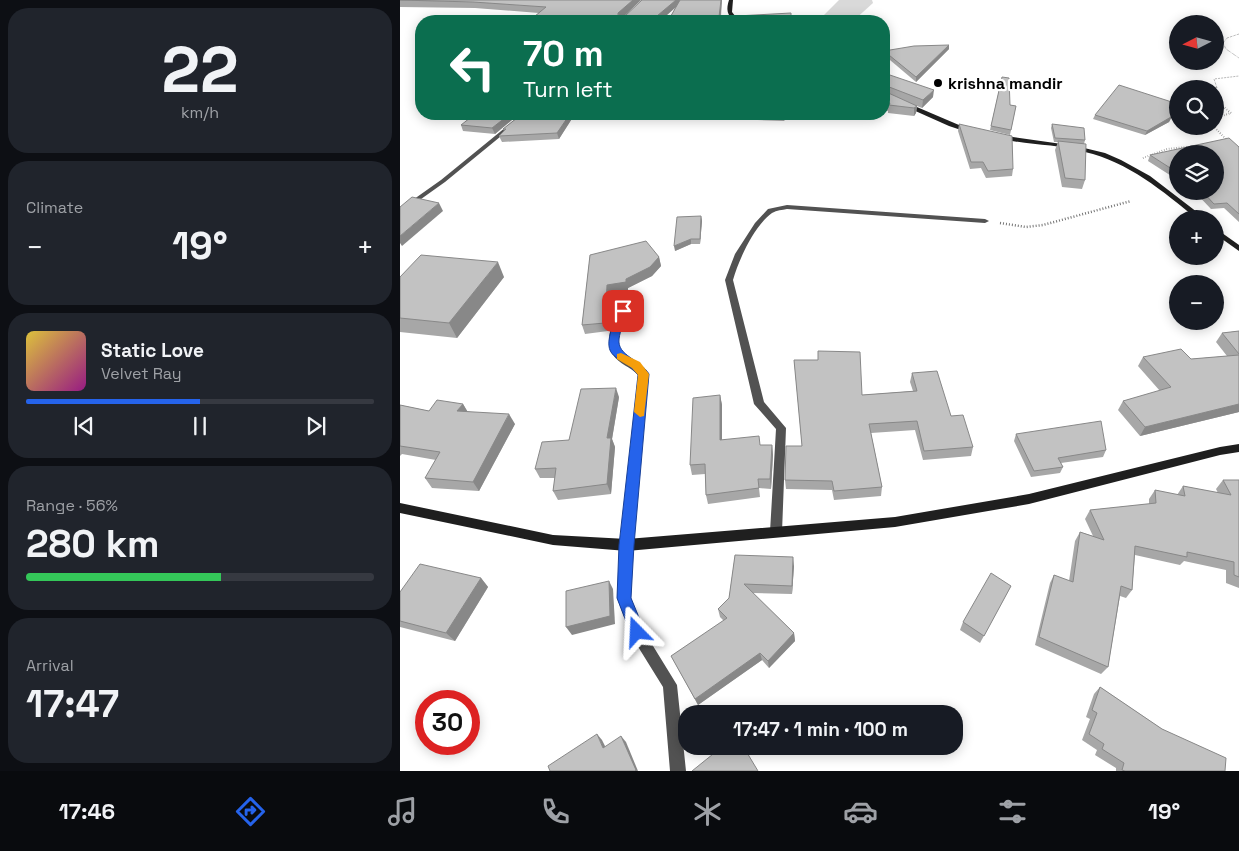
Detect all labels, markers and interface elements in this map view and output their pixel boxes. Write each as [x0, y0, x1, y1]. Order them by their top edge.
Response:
north arrow [1169, 15, 1224, 70]
map controls [1169, 15, 1224, 330]
text: 22 [161, 28, 239, 111]
text: 70 m [523, 32, 604, 76]
icon: left [440, 35, 505, 100]
place label: krishna mandir [948, 73, 1063, 94]
text: Turn left [523, 75, 613, 103]
marker: krishna mandir [932, 77, 944, 89]
button: search [1169, 80, 1224, 135]
text: km/h [181, 102, 219, 123]
button: layers [1169, 145, 1224, 200]
text: Climate [26, 197, 83, 218]
button: + [1169, 210, 1224, 265]
text: 19° [172, 222, 228, 270]
text: − [26, 229, 43, 265]
text: + [357, 229, 374, 265]
button: − [1169, 275, 1224, 330]
pin [602, 290, 644, 332]
icon: arrive [609, 297, 637, 325]
text: Static Love [101, 338, 204, 363]
text: Velvet Ray [101, 363, 182, 384]
icon: previous [70, 412, 98, 440]
icon: pause [186, 412, 214, 440]
icon: next [302, 412, 330, 440]
text: Range · 56% [26, 495, 118, 516]
text: 280 km [26, 520, 160, 568]
position arrow [610, 605, 662, 657]
text: Arrival [26, 655, 74, 676]
text: 17:47 [26, 680, 119, 728]
speed limit sign: 30 [415, 690, 480, 755]
text: 17:47 · 1 min · 100 m [733, 717, 908, 742]
icon: directions [233, 794, 268, 829]
icon: music [385, 794, 420, 829]
icon: phone [538, 794, 573, 829]
icon: climate [690, 794, 725, 829]
icon: car [843, 794, 878, 829]
icon: filters [995, 794, 1030, 829]
text: 17:46 [59, 797, 115, 825]
text: 19° [1148, 797, 1180, 825]

